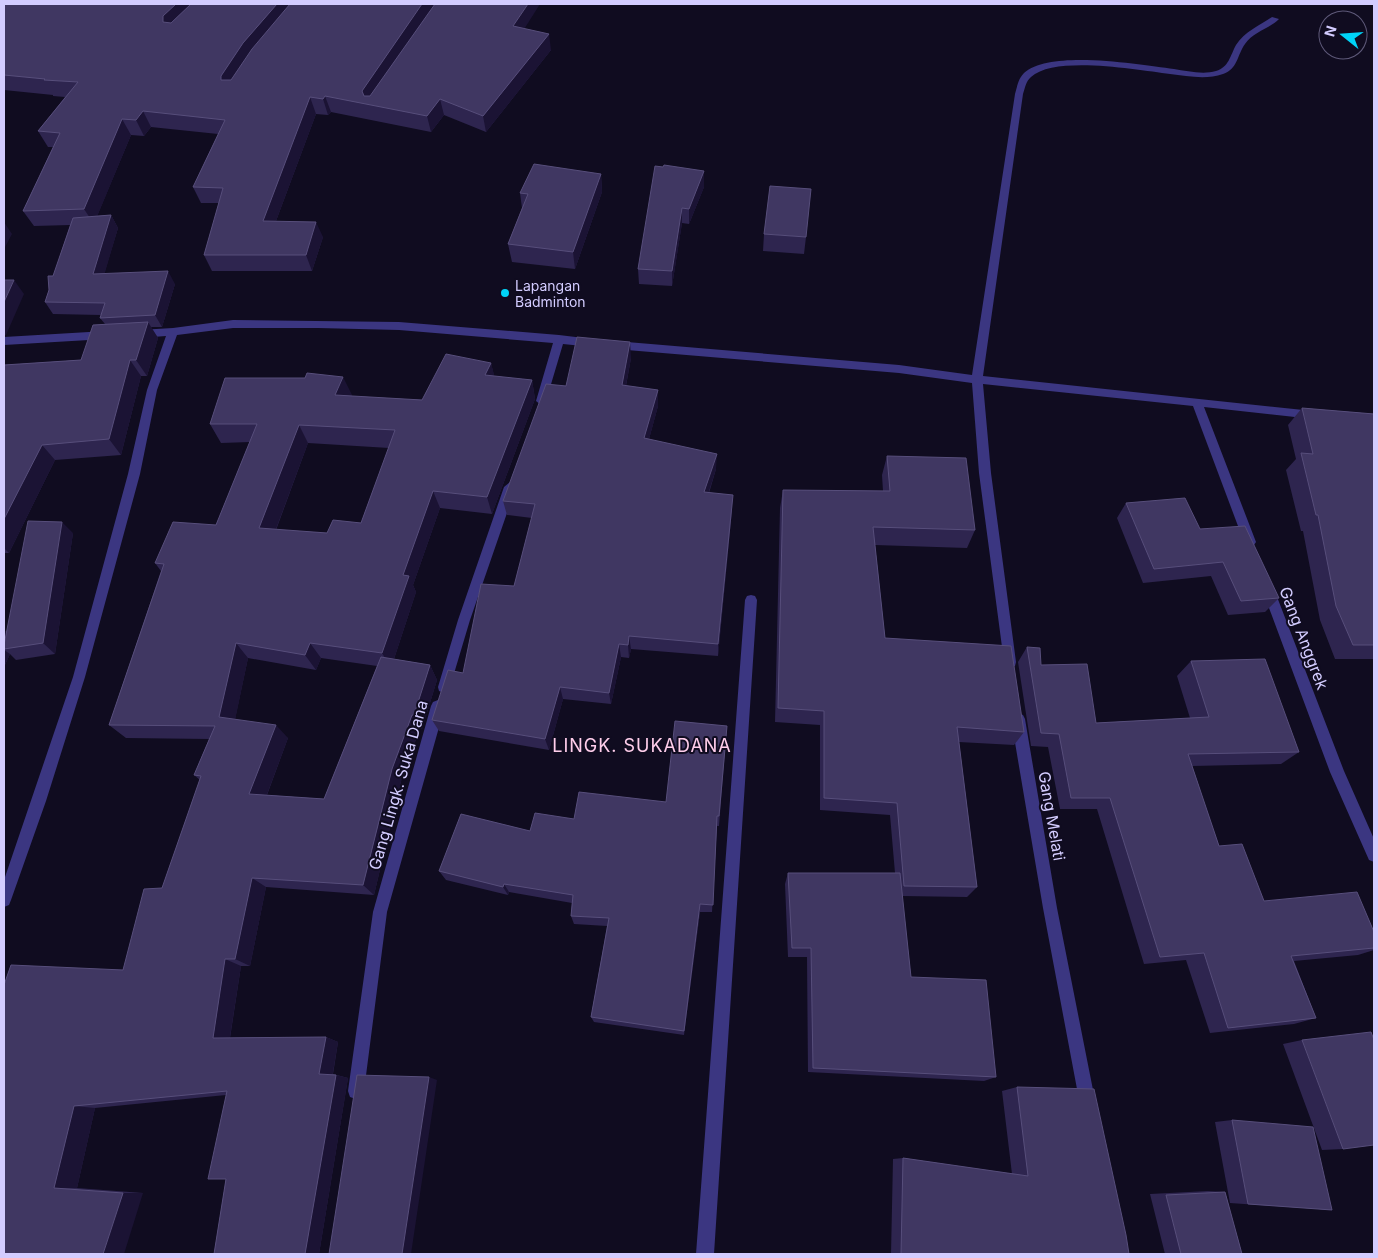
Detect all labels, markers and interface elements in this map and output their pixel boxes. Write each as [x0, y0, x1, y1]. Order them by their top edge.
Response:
north arrow [1318, 10, 1368, 60]
text: N [1320, 23, 1340, 39]
place label: Lapangan Badminton [515, 277, 586, 310]
marker: Lapangan Badminton [499, 287, 511, 299]
street label: Gang Anggrek [1275, 584, 1333, 693]
street label: Gang Lingk. Suka Dana [364, 698, 432, 872]
district label: LINGK. SUKADANA [552, 735, 732, 756]
street label: Gang Melati [1034, 770, 1070, 862]

